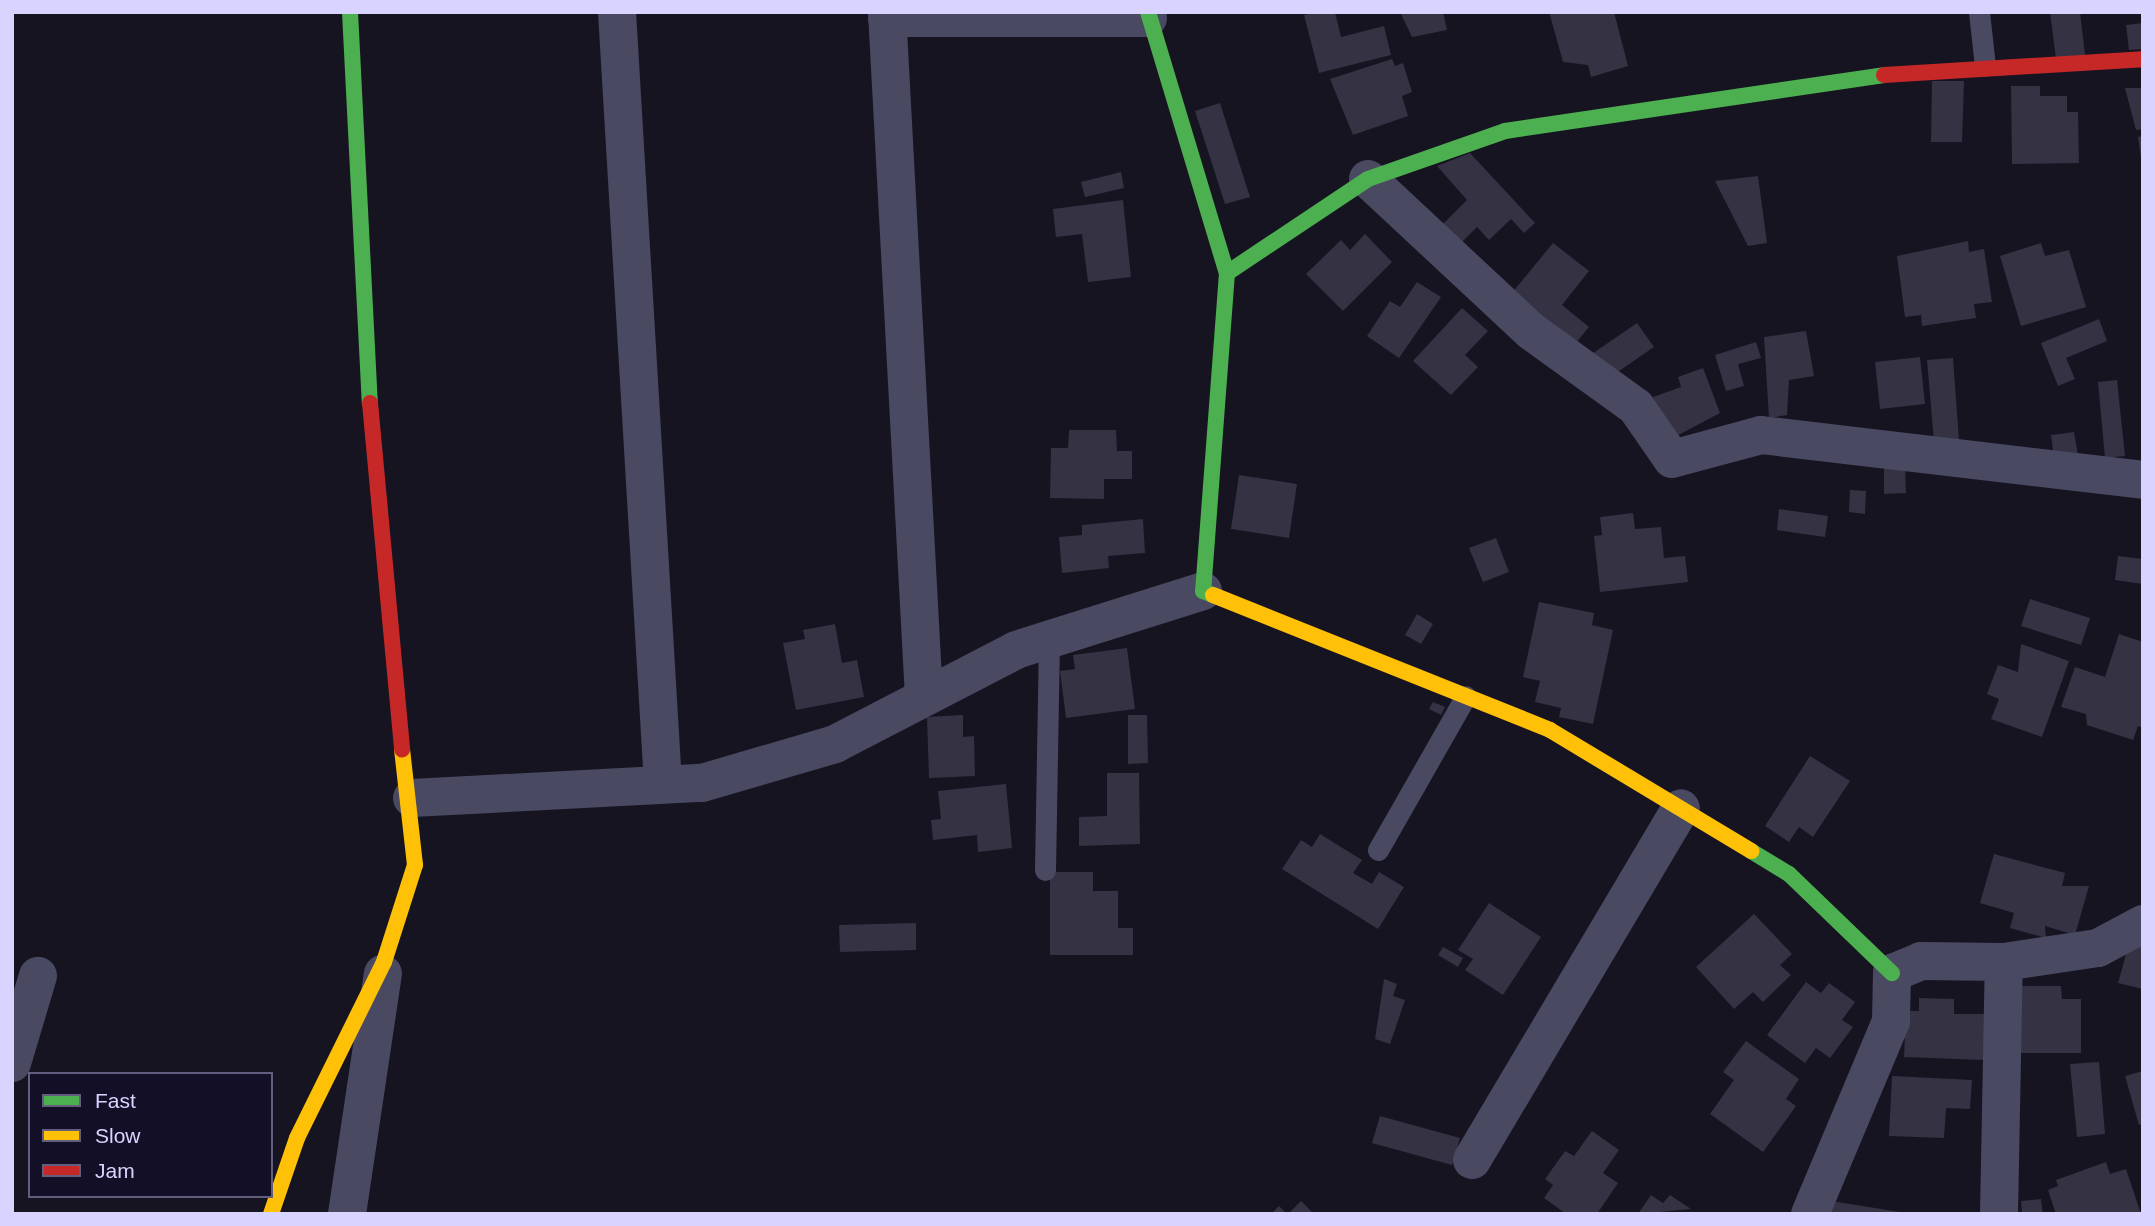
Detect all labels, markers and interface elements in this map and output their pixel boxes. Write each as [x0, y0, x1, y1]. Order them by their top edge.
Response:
legend [28, 1072, 273, 1198]
text: Fast [95, 1089, 136, 1112]
text: Slow [95, 1124, 141, 1147]
text: Jam [95, 1159, 135, 1182]

